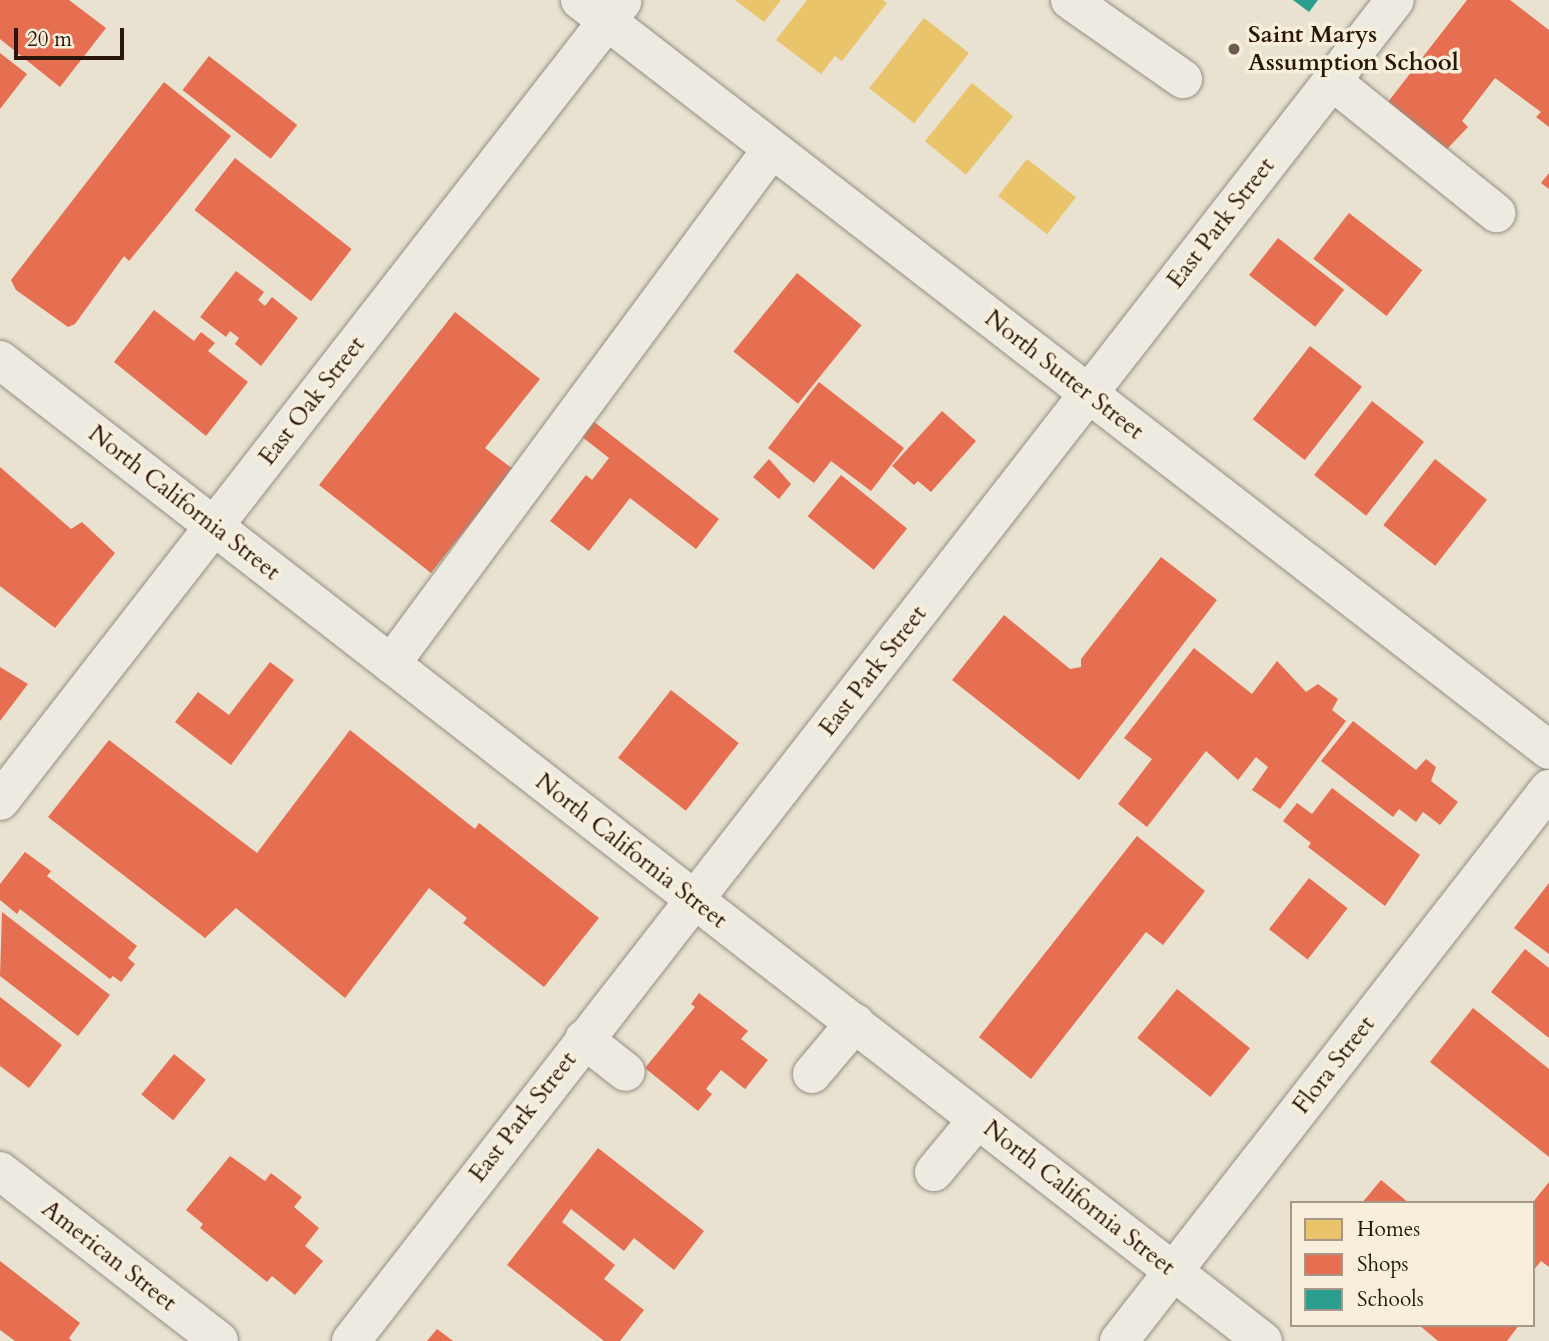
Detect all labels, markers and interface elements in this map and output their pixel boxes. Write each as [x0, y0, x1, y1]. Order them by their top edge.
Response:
scale bar [18, 14, 128, 58]
place label: Saint Marys Assumption School [1248, 21, 1459, 77]
text: 20 m [27, 25, 72, 54]
marker: Saint Marys Assumption School [1226, 41, 1242, 57]
street label: East Park Street [1161, 152, 1281, 294]
street label: North Sutter Street [979, 304, 1149, 446]
street label: East Oak Street [253, 331, 371, 471]
street label: North California Street [83, 419, 285, 587]
street label: East Park Street [813, 600, 933, 742]
street label: North California Street [530, 767, 732, 935]
street label: Flora Street [1287, 1010, 1381, 1120]
street label: East Park Street [463, 1046, 583, 1188]
street label: North California Street [978, 1114, 1180, 1282]
street label: American Street [36, 1195, 182, 1317]
legend [1290, 1201, 1535, 1327]
text: Homes [1357, 1215, 1420, 1244]
text: Shops [1357, 1250, 1409, 1279]
text: Schools [1357, 1285, 1424, 1314]

